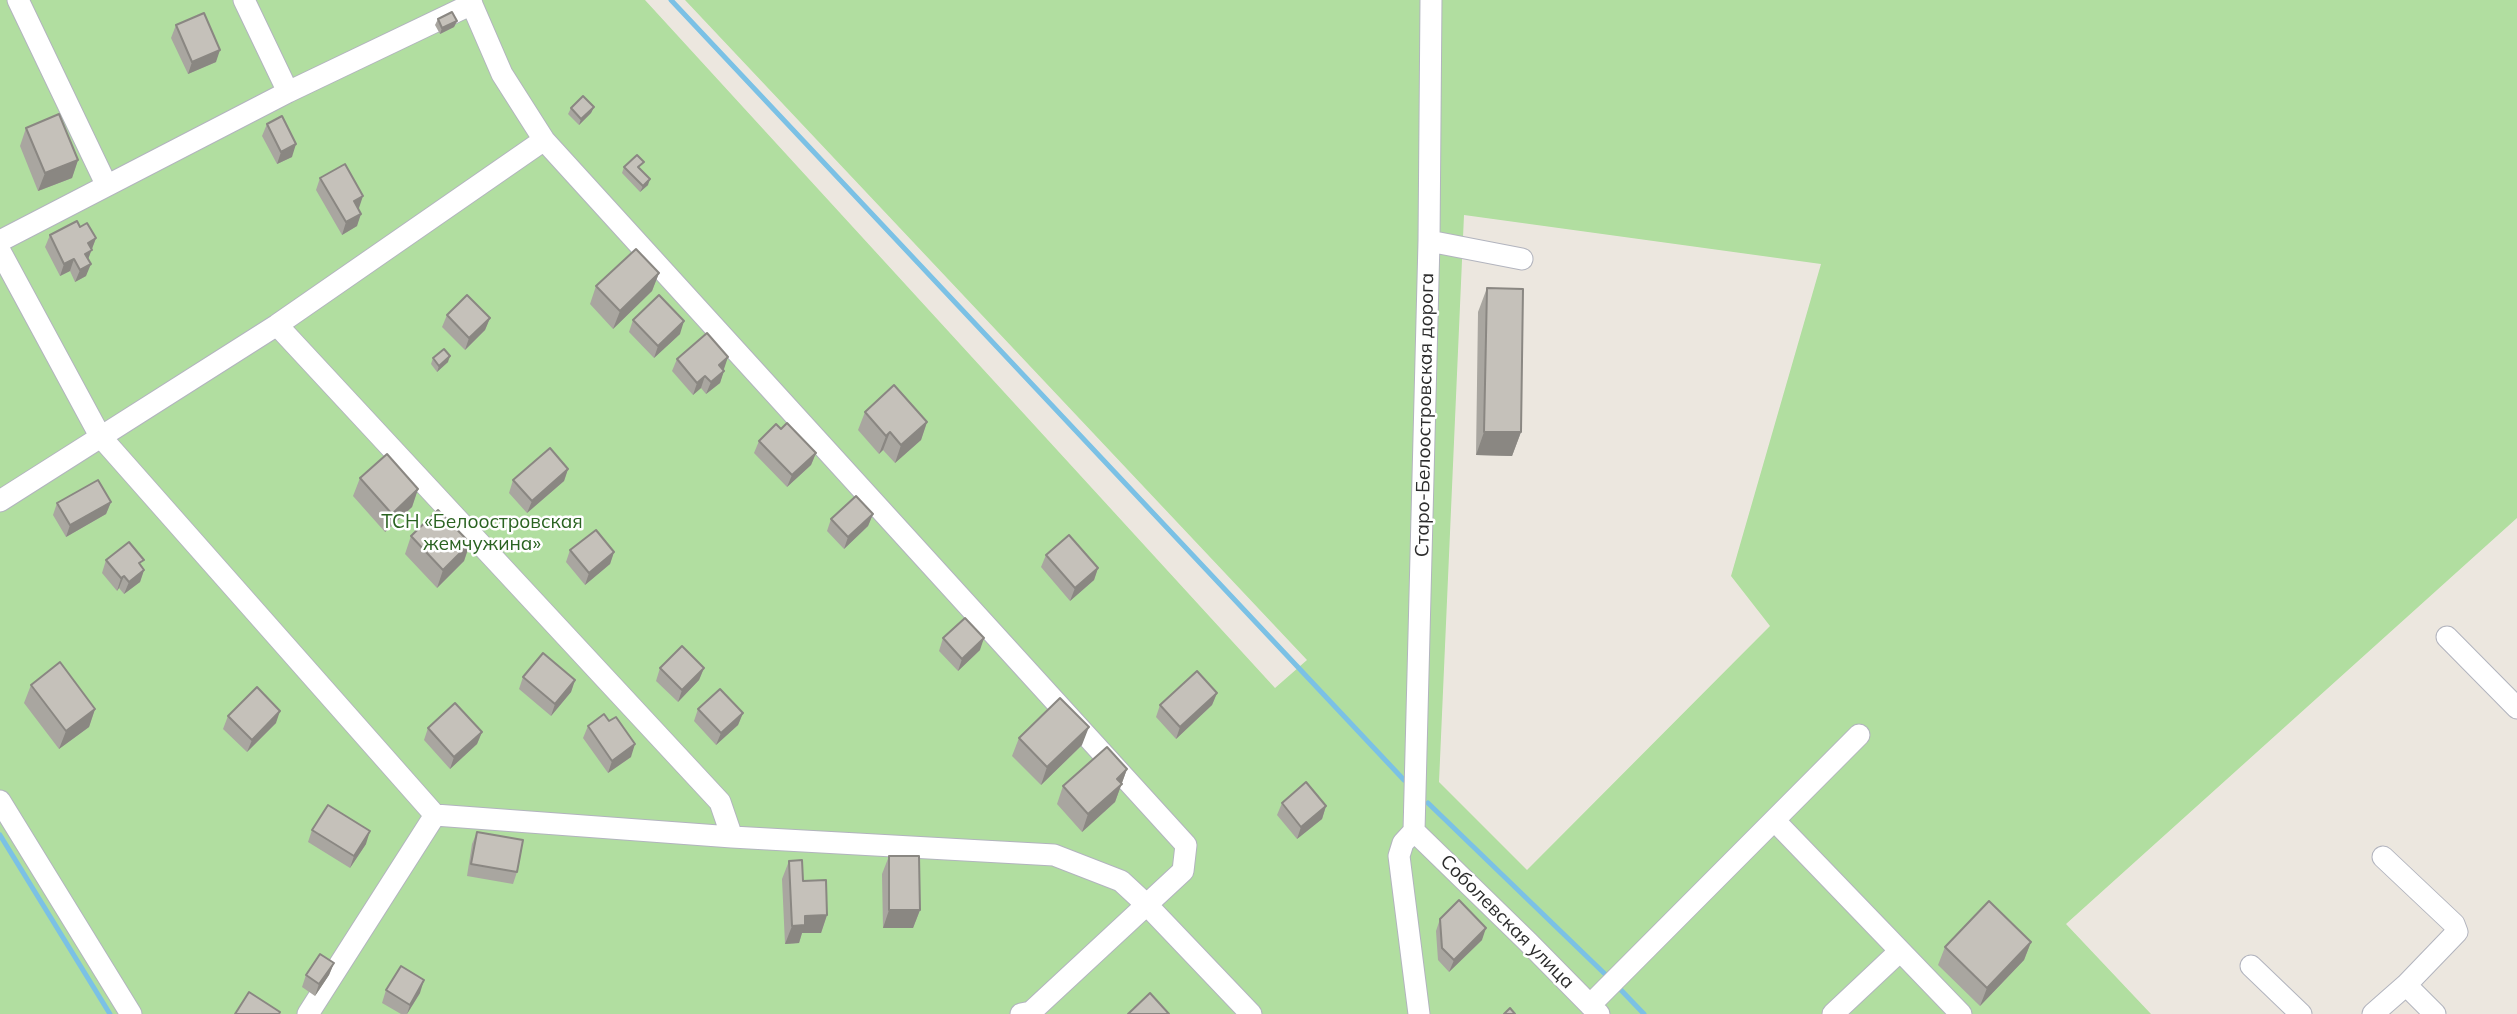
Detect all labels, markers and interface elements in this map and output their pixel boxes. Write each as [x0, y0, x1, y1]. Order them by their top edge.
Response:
street label: Старо-Белоостровская дорога [1411, 273, 1439, 557]
park label: ТСН «Белоостровская жемчужина» [381, 511, 583, 555]
street label: Соболевская улица [1435, 850, 1579, 994]

